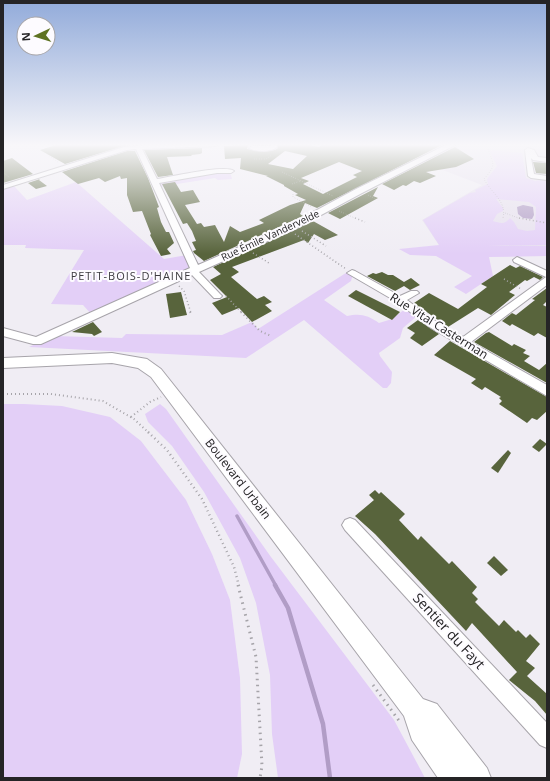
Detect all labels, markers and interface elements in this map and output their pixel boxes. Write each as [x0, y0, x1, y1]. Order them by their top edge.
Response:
north arrow [16, 16, 56, 56]
text: N [18, 32, 33, 42]
street label: Rue Émile Vandervelde [219, 206, 322, 264]
district label: PETIT-BOIS-D'HAINE [71, 268, 191, 283]
street label: Rue Vital Casterman [387, 288, 492, 363]
street label: Boulevard Urbain [201, 435, 275, 523]
street label: Sentier du Fayt [409, 588, 490, 673]

